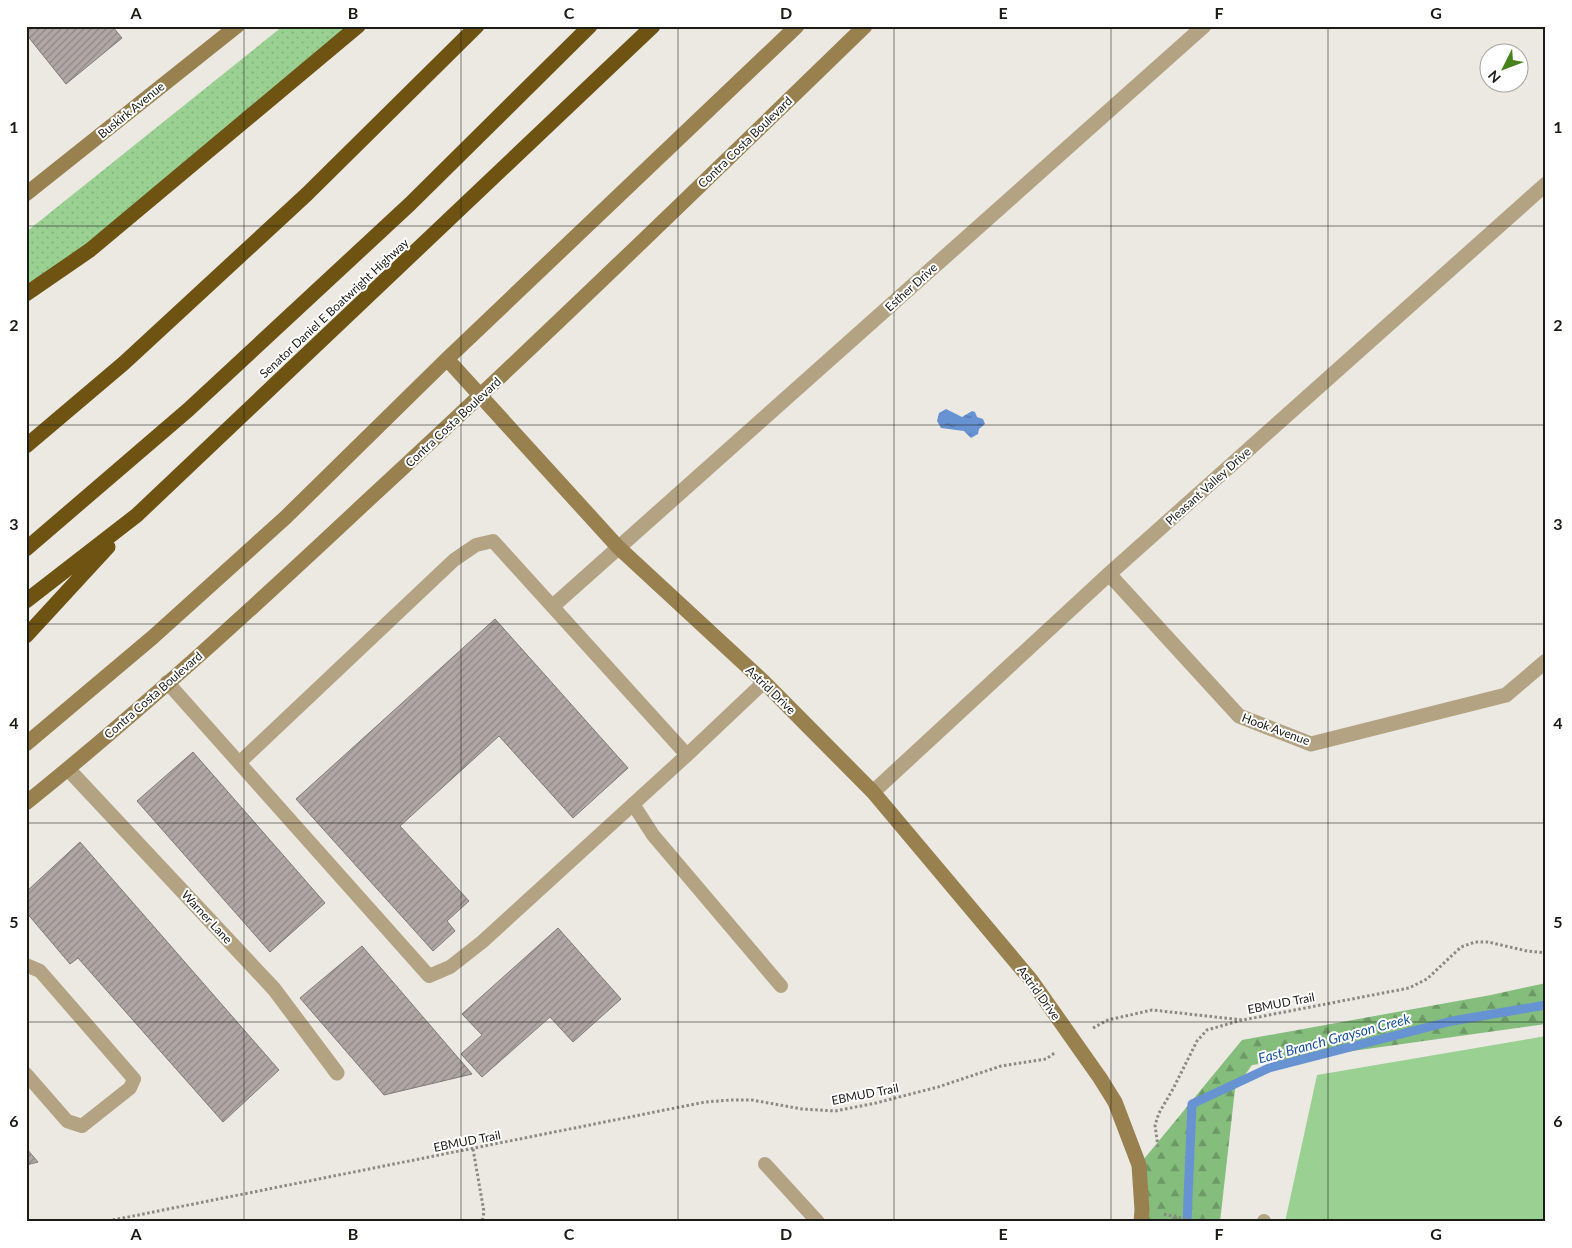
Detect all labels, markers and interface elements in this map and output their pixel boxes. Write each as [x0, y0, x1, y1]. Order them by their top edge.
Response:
text: A [129, 3, 142, 22]
text: B [348, 3, 358, 22]
text: C [564, 3, 575, 22]
text: D [780, 3, 792, 22]
text: E [998, 3, 1008, 22]
text: F [1214, 3, 1224, 22]
text: G [1430, 3, 1442, 22]
north arrow [1480, 42, 1530, 92]
text: N [1484, 67, 1504, 87]
street label: Buskirk Avenue [95, 79, 167, 141]
street label: Contra Costa Boulevard [695, 93, 795, 191]
text: 1 [9, 117, 19, 136]
text: 1 [1553, 117, 1563, 136]
street label: Senator Daniel E Boatwright Highway [256, 234, 412, 381]
street label: Esther Drive [882, 260, 940, 314]
text: 2 [9, 315, 19, 334]
text: 2 [1553, 315, 1563, 334]
street label: Contra Costa Boulevard [402, 374, 504, 470]
street label: Pleasant Valley Drive [1162, 444, 1254, 528]
text: 3 [9, 514, 19, 533]
text: 3 [1553, 514, 1563, 533]
street label: Contra Costa Boulevard [101, 648, 205, 742]
street label: Astrid Drive [743, 663, 799, 717]
street label: Hook Avenue [1240, 710, 1312, 748]
text: 4 [9, 713, 19, 732]
text: 4 [1553, 713, 1563, 732]
street label: Warner Lane [179, 887, 235, 947]
text: 5 [9, 912, 19, 931]
text: 5 [1553, 912, 1563, 931]
street label: Astrid Drive [1014, 963, 1064, 1023]
street label: EBMUD Trail [1246, 989, 1316, 1017]
water label: East Branch Grayson Creek [1256, 1009, 1412, 1067]
street label: EBMUD Trail [830, 1080, 900, 1108]
text: 6 [9, 1111, 19, 1130]
text: 6 [1553, 1111, 1563, 1130]
street label: EBMUD Trail [432, 1127, 502, 1155]
text: A [129, 1224, 142, 1243]
text: B [348, 1224, 358, 1243]
text: C [564, 1224, 575, 1243]
text: D [780, 1224, 792, 1243]
text: E [998, 1224, 1008, 1243]
text: F [1214, 1224, 1224, 1243]
text: G [1430, 1224, 1442, 1243]

